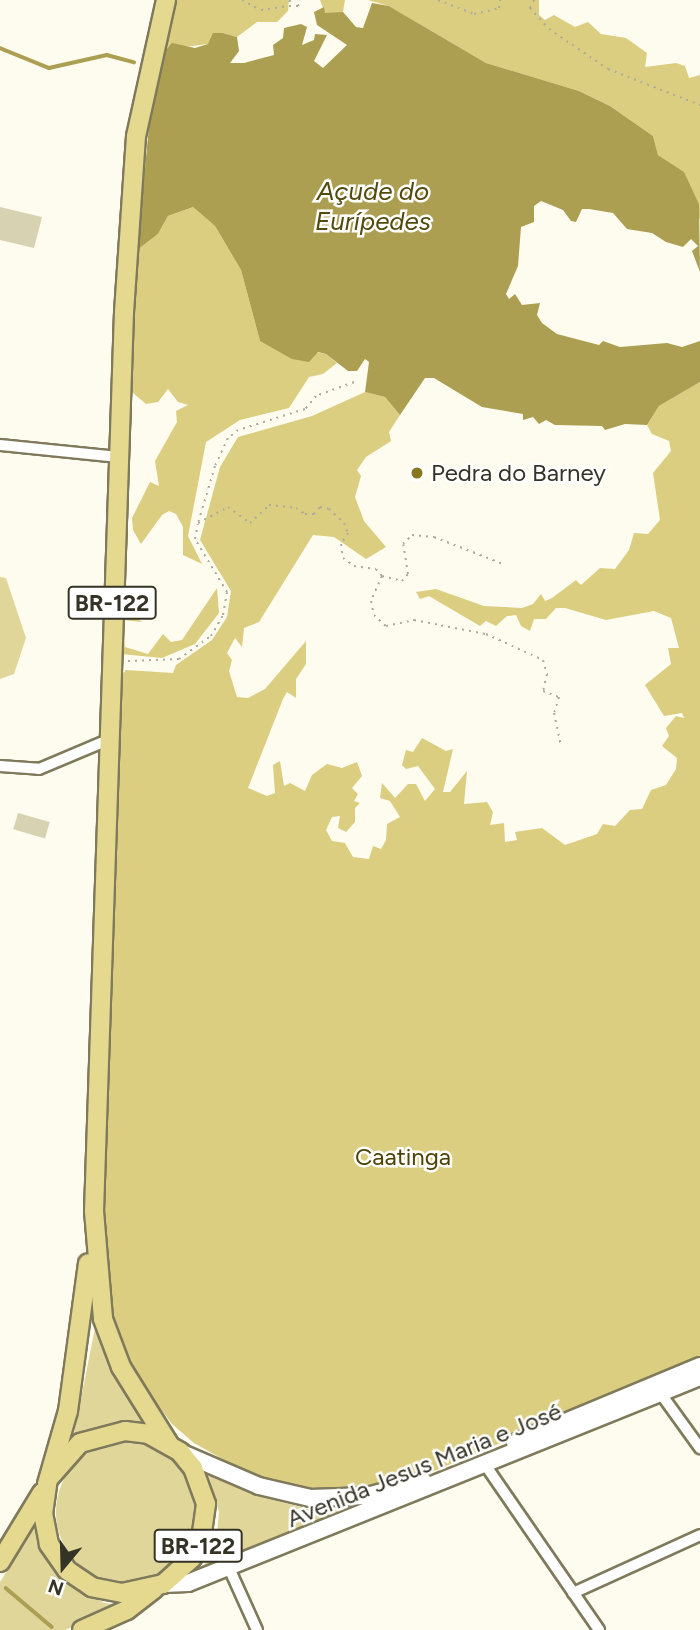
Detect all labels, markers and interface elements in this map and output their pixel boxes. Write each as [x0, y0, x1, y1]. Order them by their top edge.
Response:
water label: Açude do Eurípedes [315, 176, 431, 238]
place label: Pedra do Barney [431, 459, 606, 487]
marker: Pedra do Barney [409, 465, 425, 481]
road number: BR-122 [66, 583, 158, 622]
park label: Caatinga [355, 1143, 451, 1171]
street label: Avenida Jesus Maria e José [282, 1397, 566, 1533]
road number: BR-122 [152, 1526, 244, 1566]
north arrow [28, 1532, 98, 1602]
text: N [45, 1574, 67, 1601]

